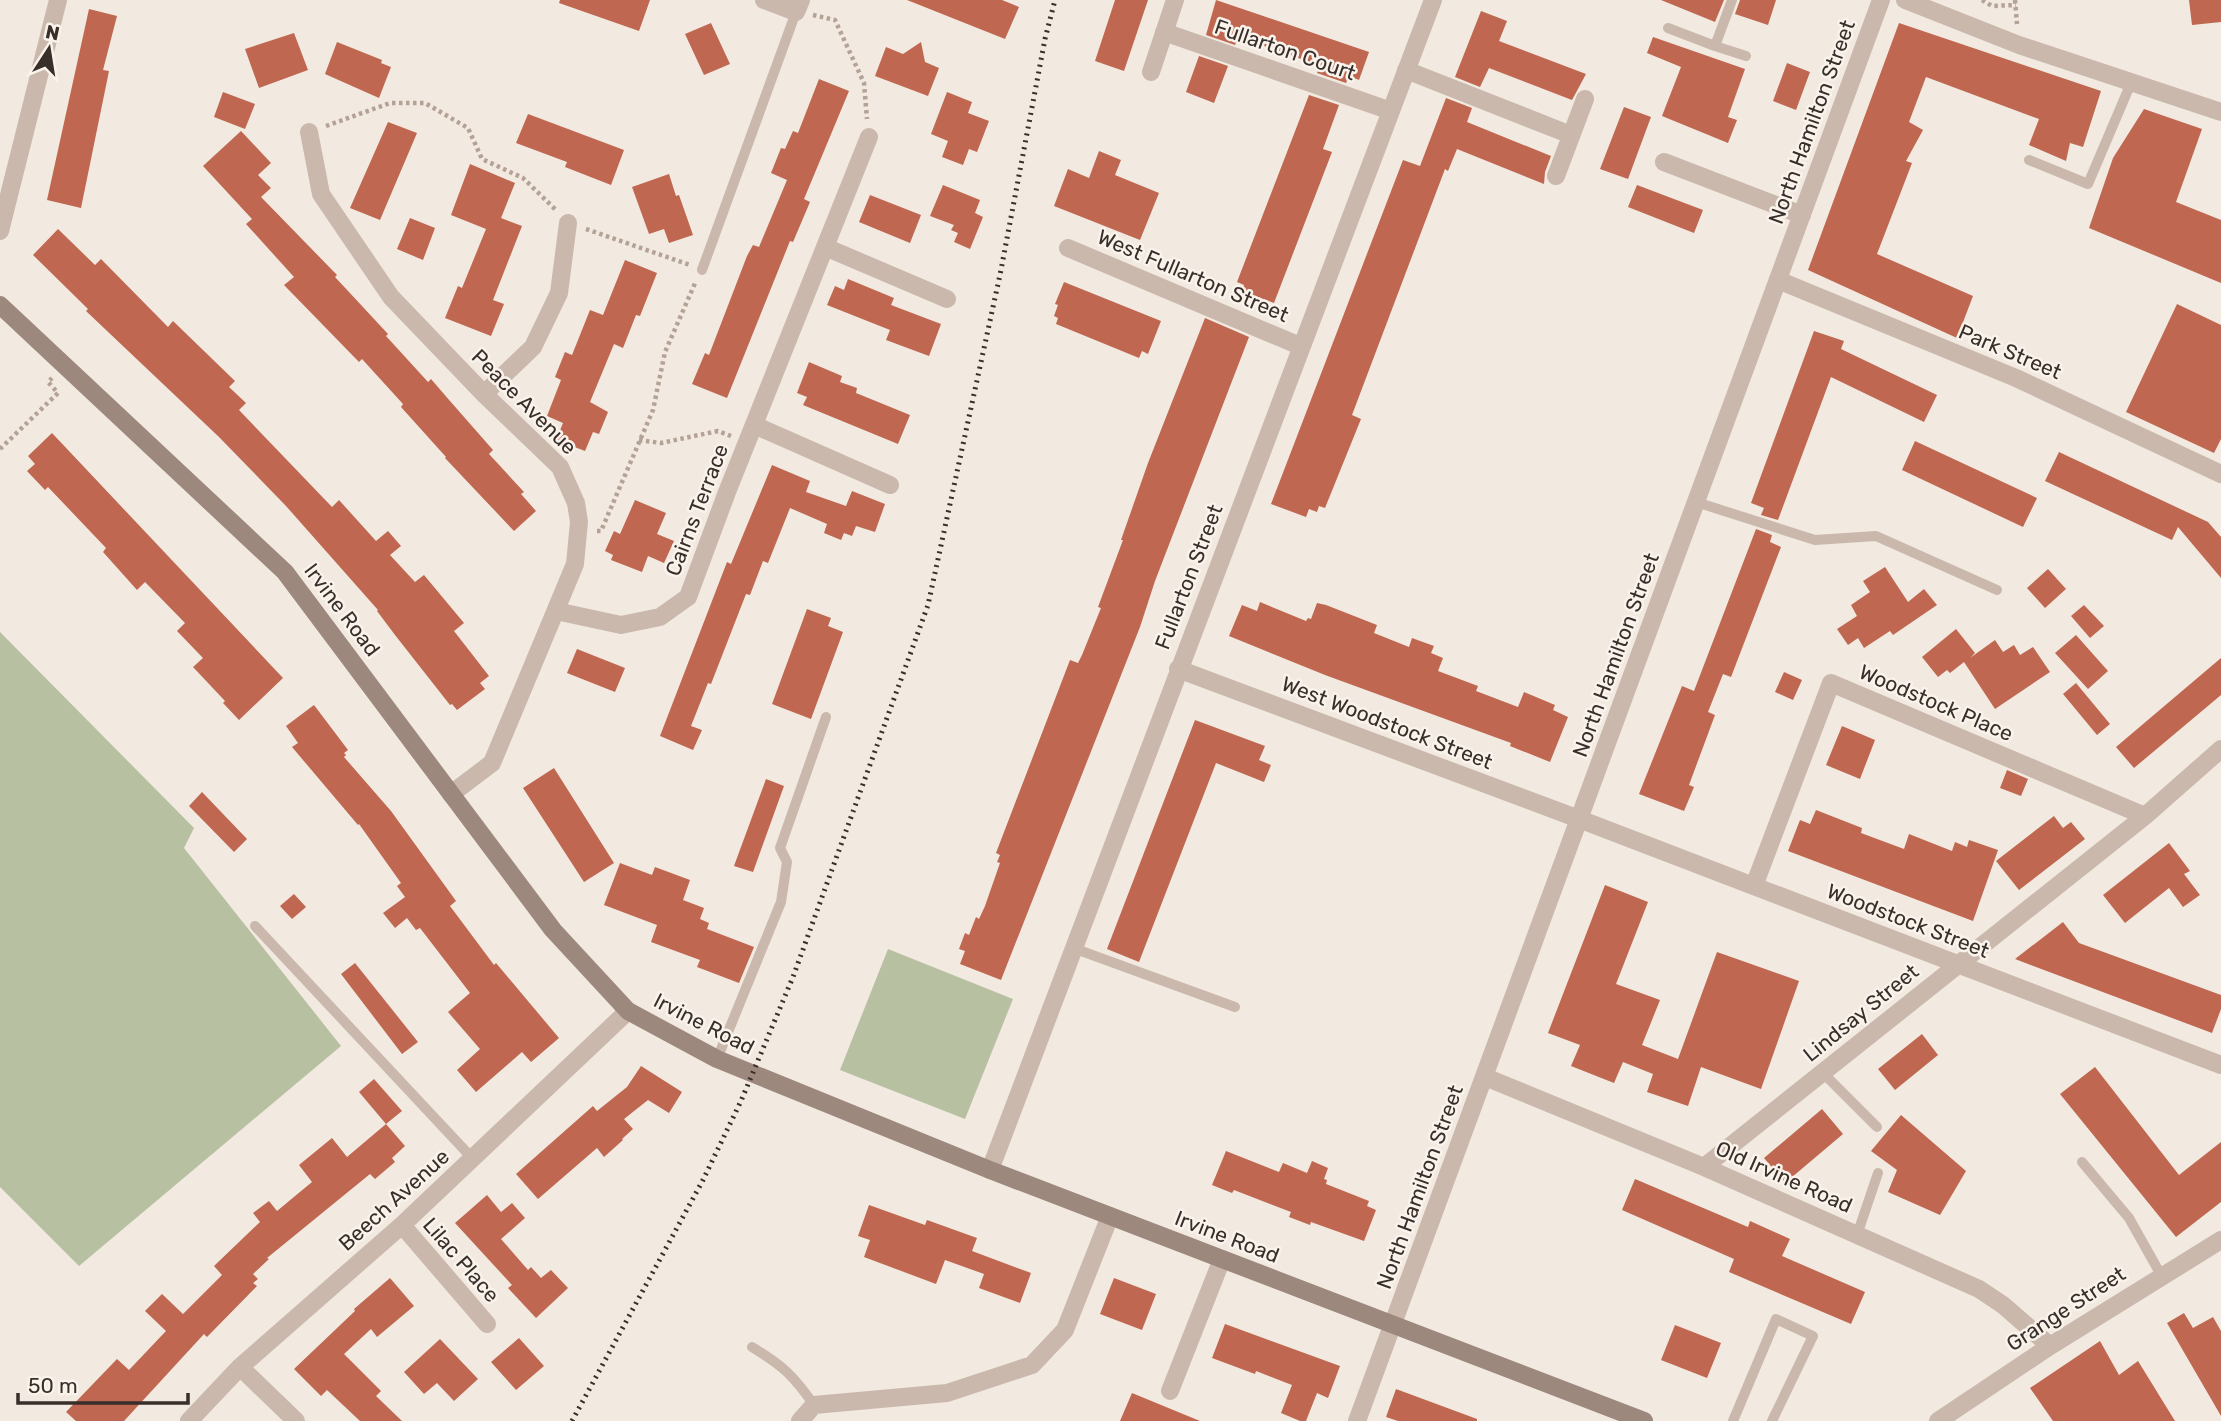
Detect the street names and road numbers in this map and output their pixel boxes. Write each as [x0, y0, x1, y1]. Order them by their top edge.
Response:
street label: Fullarton Court [1211, 14, 1359, 85]
street label: North Hamilton Street [1763, 17, 1860, 227]
street label: West Fullarton Street [1094, 224, 1293, 327]
street label: Park Street [1955, 319, 2065, 384]
street label: Peace Avenue [467, 344, 582, 459]
street label: Cairns Terrace [660, 440, 733, 579]
street label: Fullarton Street [1149, 501, 1228, 653]
street label: North Hamilton Street [1567, 550, 1664, 760]
street label: Irvine Road [299, 558, 385, 661]
street label: Woodstock Place [1855, 659, 2017, 746]
street label: West Woodstock Street [1278, 671, 1496, 774]
street label: Woodstock Street [1823, 878, 1993, 963]
street label: Lindsay Street [1798, 959, 1923, 1067]
street label: Irvine Road [650, 987, 759, 1060]
street label: North Hamilton Street [1371, 1082, 1468, 1292]
street label: Old Irvine Road [1712, 1135, 1856, 1218]
street label: Beech Avenue [333, 1143, 454, 1256]
street label: Irvine Road [1171, 1205, 1283, 1268]
street label: Lilac Place [418, 1212, 505, 1307]
street label: Grange Street [2002, 1261, 2130, 1356]

